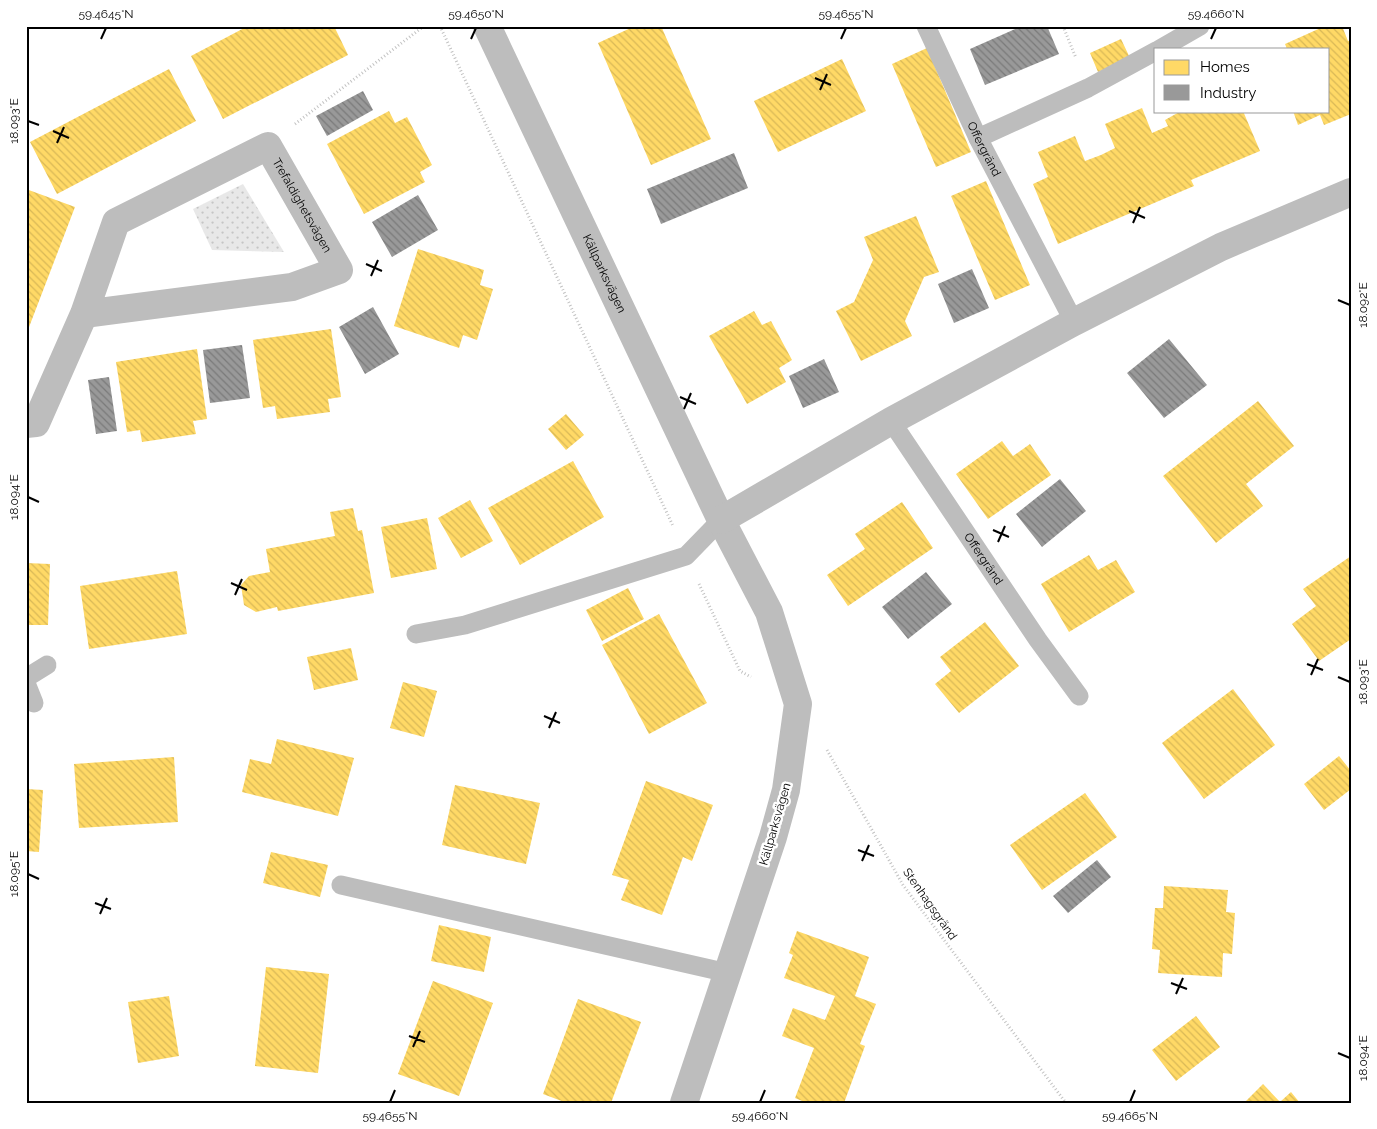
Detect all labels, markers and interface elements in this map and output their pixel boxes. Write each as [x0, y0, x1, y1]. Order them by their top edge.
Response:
text: 59.4645°N [78, 7, 134, 21]
text: 59.4650°N [448, 7, 504, 21]
text: 59.4655°N [818, 7, 874, 21]
text: 59.4660°N [1188, 7, 1244, 21]
legend [1154, 48, 1330, 112]
text: Homes [1200, 58, 1250, 76]
text: Industry [1200, 84, 1256, 102]
text: 18.093°E [7, 98, 21, 144]
street label: Offergränd [964, 119, 1004, 179]
street label: Trefaldighetsvägen [270, 156, 335, 255]
street label: Källparksvägen [580, 232, 629, 315]
text: 18.092°E [1356, 282, 1370, 328]
text: 18.094°E [7, 474, 21, 520]
street label: Offergränd [961, 530, 1006, 587]
text: 18.093°E [1356, 659, 1370, 705]
street label: Källparksvägen [757, 781, 793, 867]
text: 18.095°E [7, 851, 21, 897]
street label: Stenhagsgränd [900, 865, 960, 943]
text: 18.094°E [1356, 1035, 1370, 1081]
text: 59.4655°N [362, 1109, 418, 1123]
text: 59.4660°N [732, 1109, 788, 1123]
text: 59.4665°N [1102, 1109, 1158, 1123]

